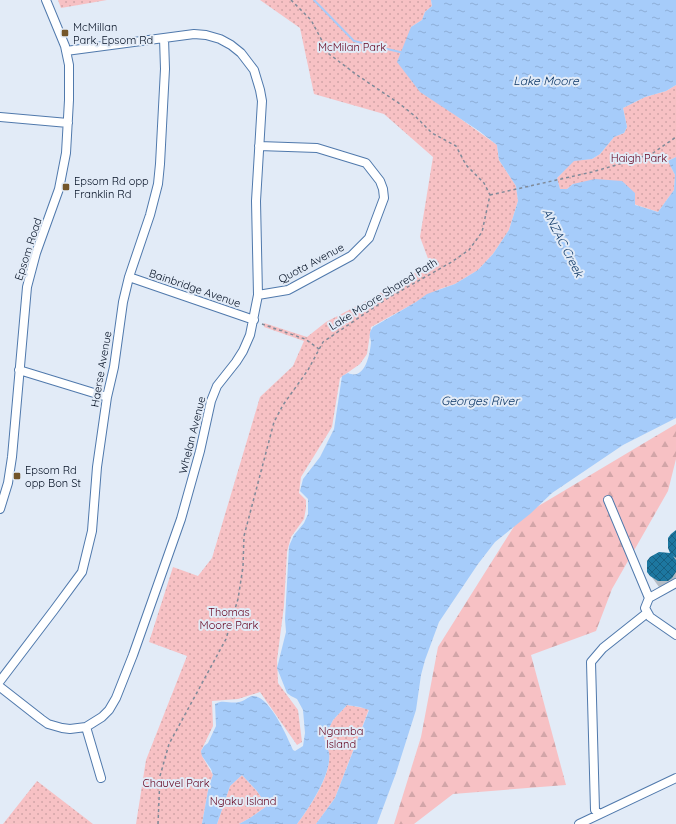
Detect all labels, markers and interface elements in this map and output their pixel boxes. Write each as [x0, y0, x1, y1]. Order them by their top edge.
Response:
place label: McMillan Park, Epsom Rd [73, 20, 153, 47]
marker: McMillan Park, Epsom Rd [60, 28, 70, 38]
park label: McMilan Park [318, 40, 386, 54]
water label: Lake Moore [513, 73, 580, 88]
park label: Haigh Park [611, 151, 667, 165]
place label: Epsom Rd opp Franklin Rd [74, 174, 149, 201]
marker: Epsom Rd opp Franklin Rd [61, 182, 71, 192]
water label: ANZAC Creek [540, 206, 588, 281]
street label: Epsom Road [11, 216, 45, 282]
street label: Quota Avenue [276, 240, 346, 286]
street label: Lake Moore Shared Path [326, 255, 440, 333]
street label: Bainbridge Avenue [147, 266, 243, 310]
street label: Haerse Avenue [87, 330, 115, 408]
water label: Georges River [441, 393, 520, 408]
street label: Whelan Avenue [176, 395, 208, 475]
place label: Epsom Rd opp Bon St [25, 463, 81, 490]
marker: Epsom Rd opp Bon St [12, 471, 22, 481]
park label: Thomas Moore Park [200, 605, 259, 632]
park label: Ngamba Island [319, 724, 363, 751]
park label: Chauvel Park [142, 776, 210, 790]
park label: Ngaku Island [210, 794, 276, 808]

